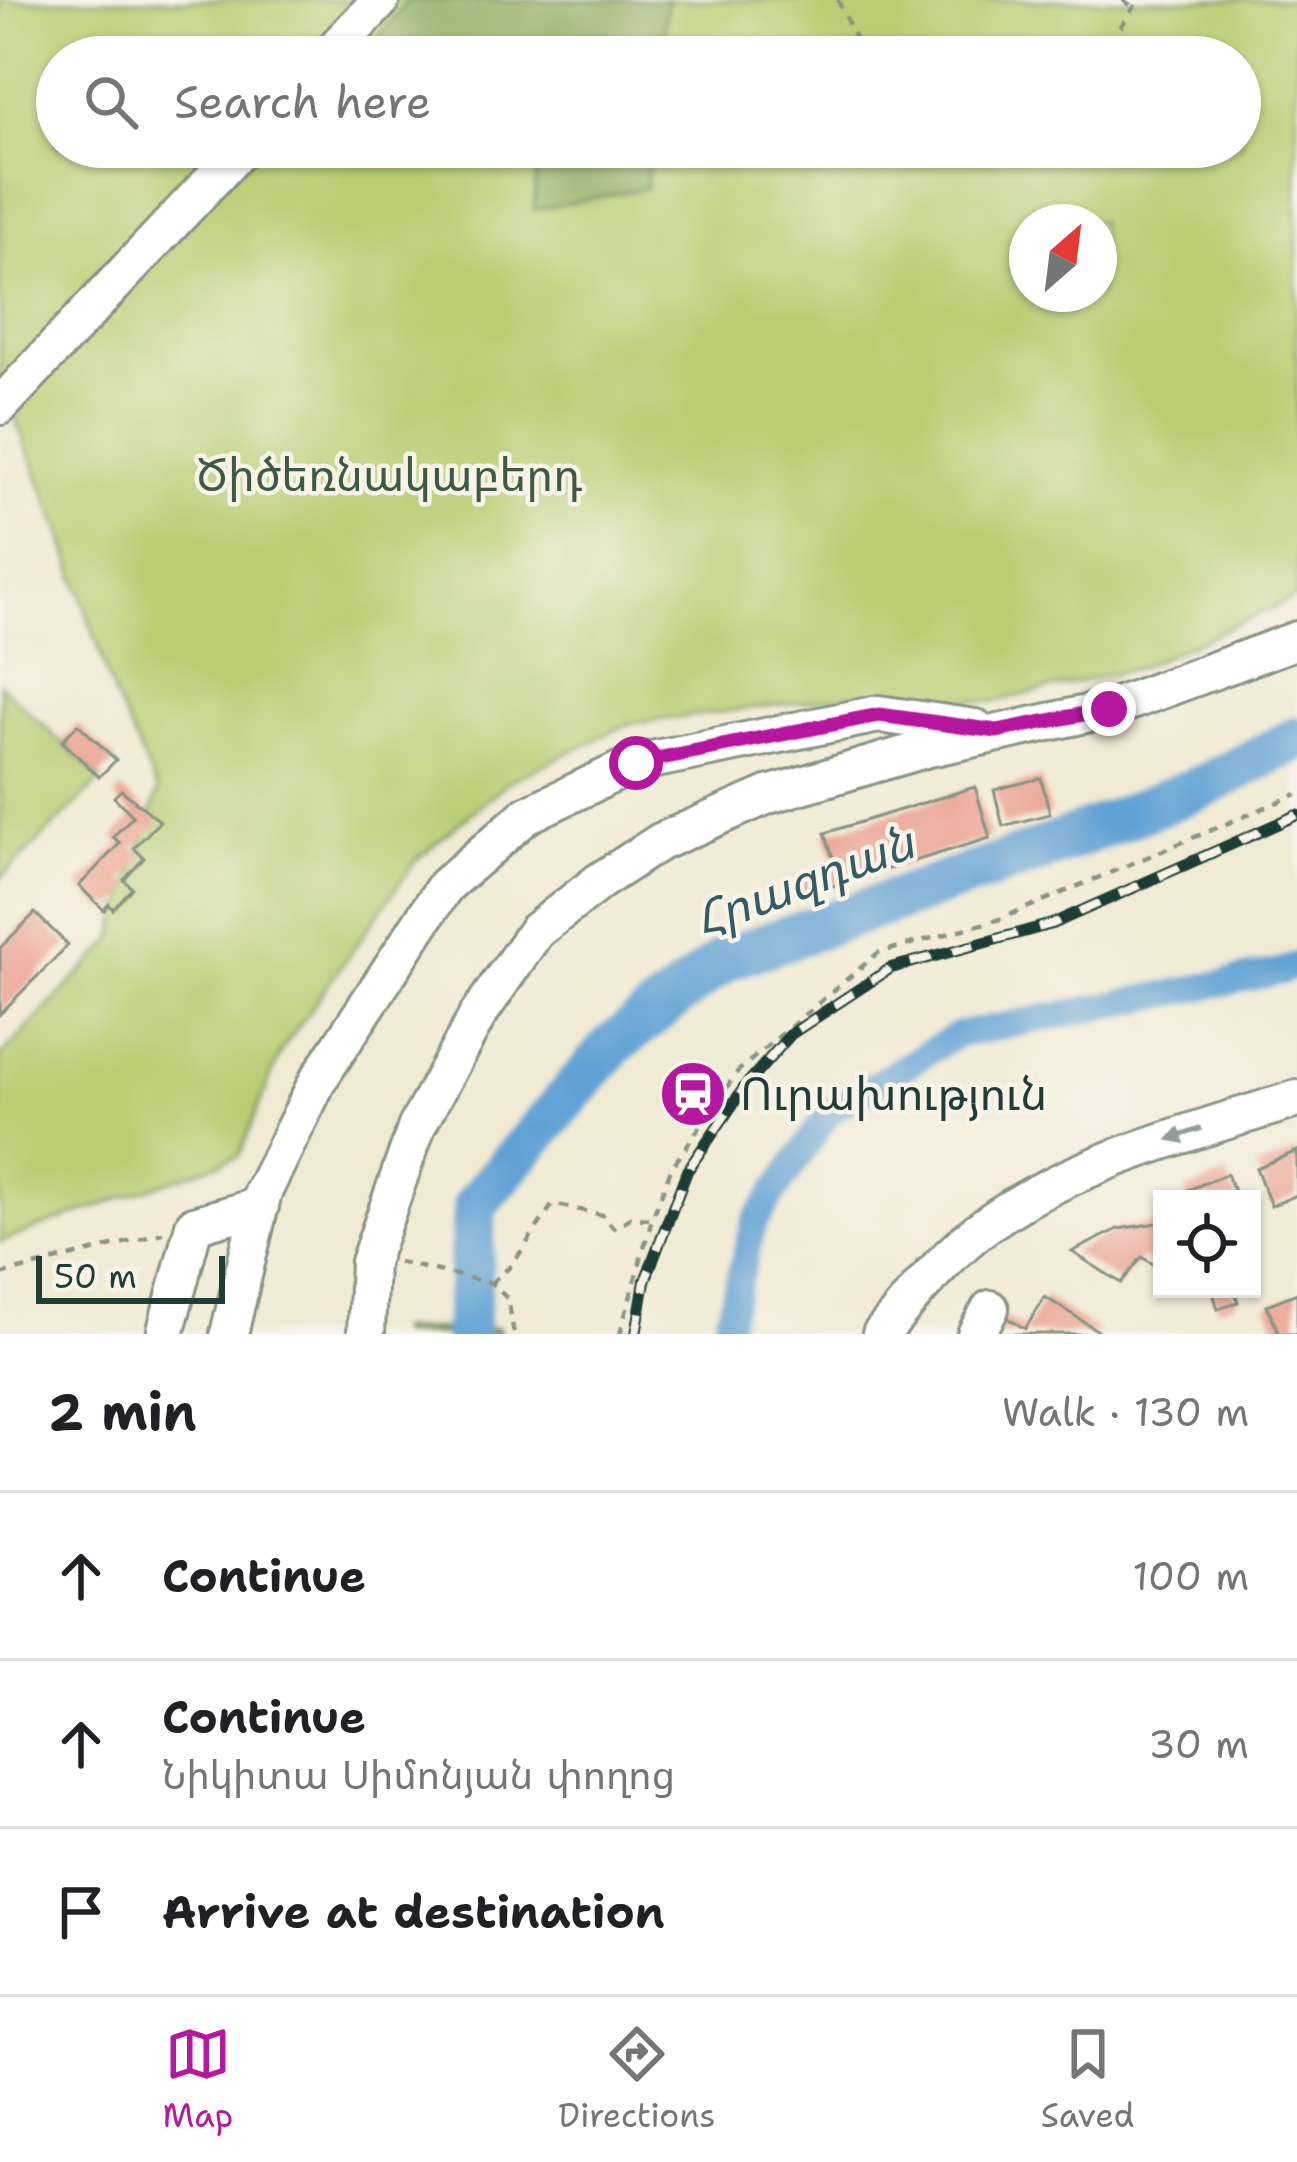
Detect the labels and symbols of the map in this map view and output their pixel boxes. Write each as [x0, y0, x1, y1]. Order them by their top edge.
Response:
north arrow [1009, 204, 1117, 312]
park label: Ծիծեռնակաբերդ [196, 445, 582, 505]
route end [1082, 682, 1136, 736]
route start [609, 736, 663, 790]
water label: Հրազդան [685, 809, 925, 952]
station icon: Ուրախություն [658, 1059, 728, 1129]
place label: Ուրախություն [740, 1064, 1047, 1124]
one-way arrow [1167, 1126, 1203, 1144]
scale bar [36, 1250, 225, 1303]

